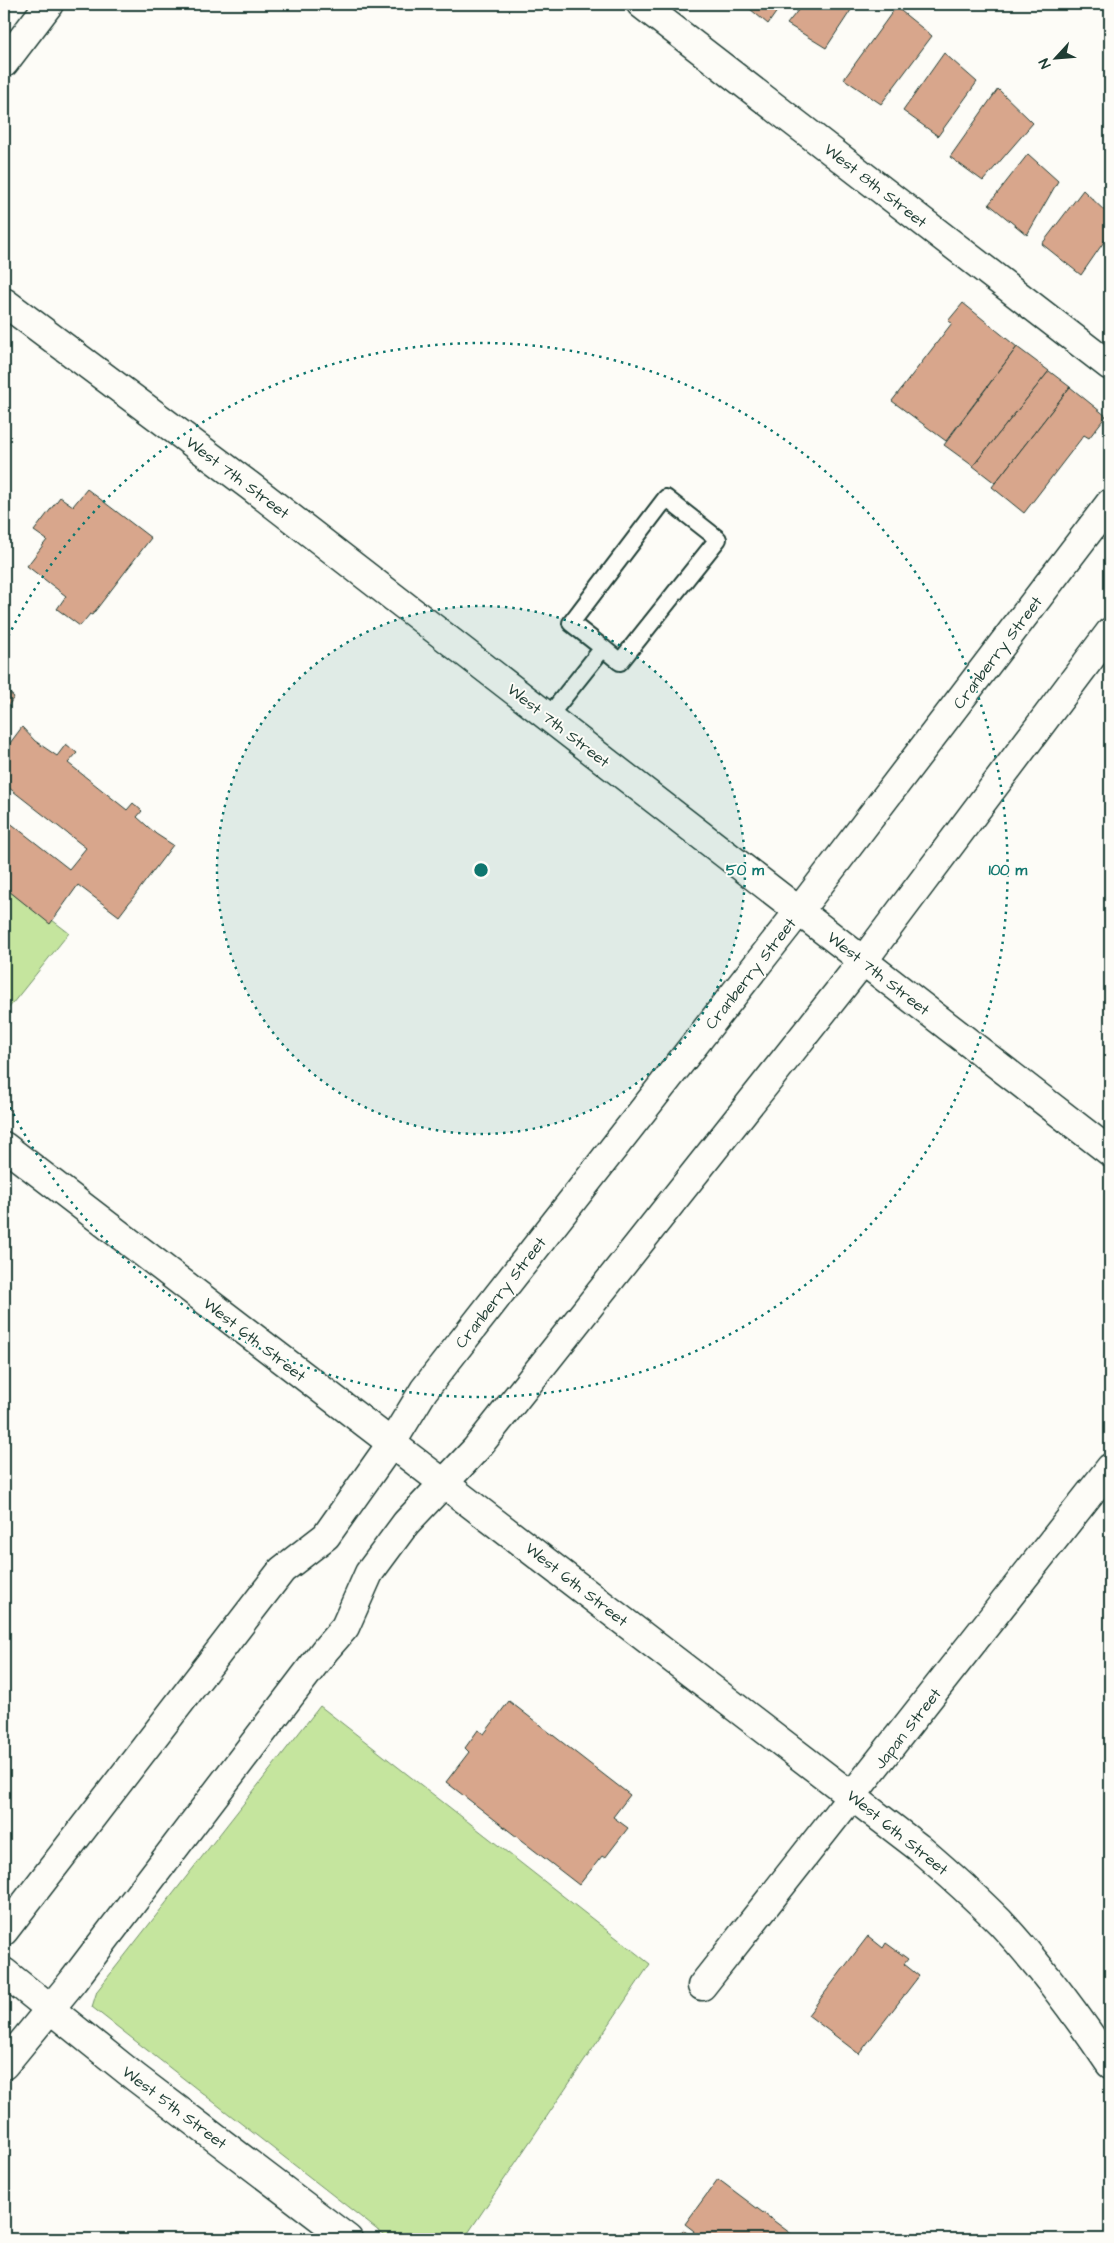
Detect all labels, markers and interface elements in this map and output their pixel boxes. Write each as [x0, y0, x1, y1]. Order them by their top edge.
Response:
north arrow [1032, 32, 1082, 82]
text: N [1034, 55, 1056, 72]
street label: West 8th Street [819, 139, 932, 233]
street label: West 7th Street [181, 432, 294, 524]
street label: Cranberry Street [948, 591, 1049, 714]
street label: West 7th Street [503, 679, 615, 773]
text: 50 m [726, 860, 764, 881]
text: 100 m [989, 860, 1028, 881]
centre of rings [472, 861, 490, 879]
street label: Cranberry Street [700, 913, 802, 1035]
street label: West 7th Street [823, 927, 935, 1021]
street label: Cranberry Street [450, 1232, 552, 1354]
street label: West 6th Street [198, 1293, 311, 1387]
street label: West 6th Street [520, 1538, 633, 1632]
street label: Japan Street [869, 1683, 947, 1774]
street label: West 6th Street [842, 1785, 953, 1881]
street label: West 5th Street [117, 2061, 232, 2155]

